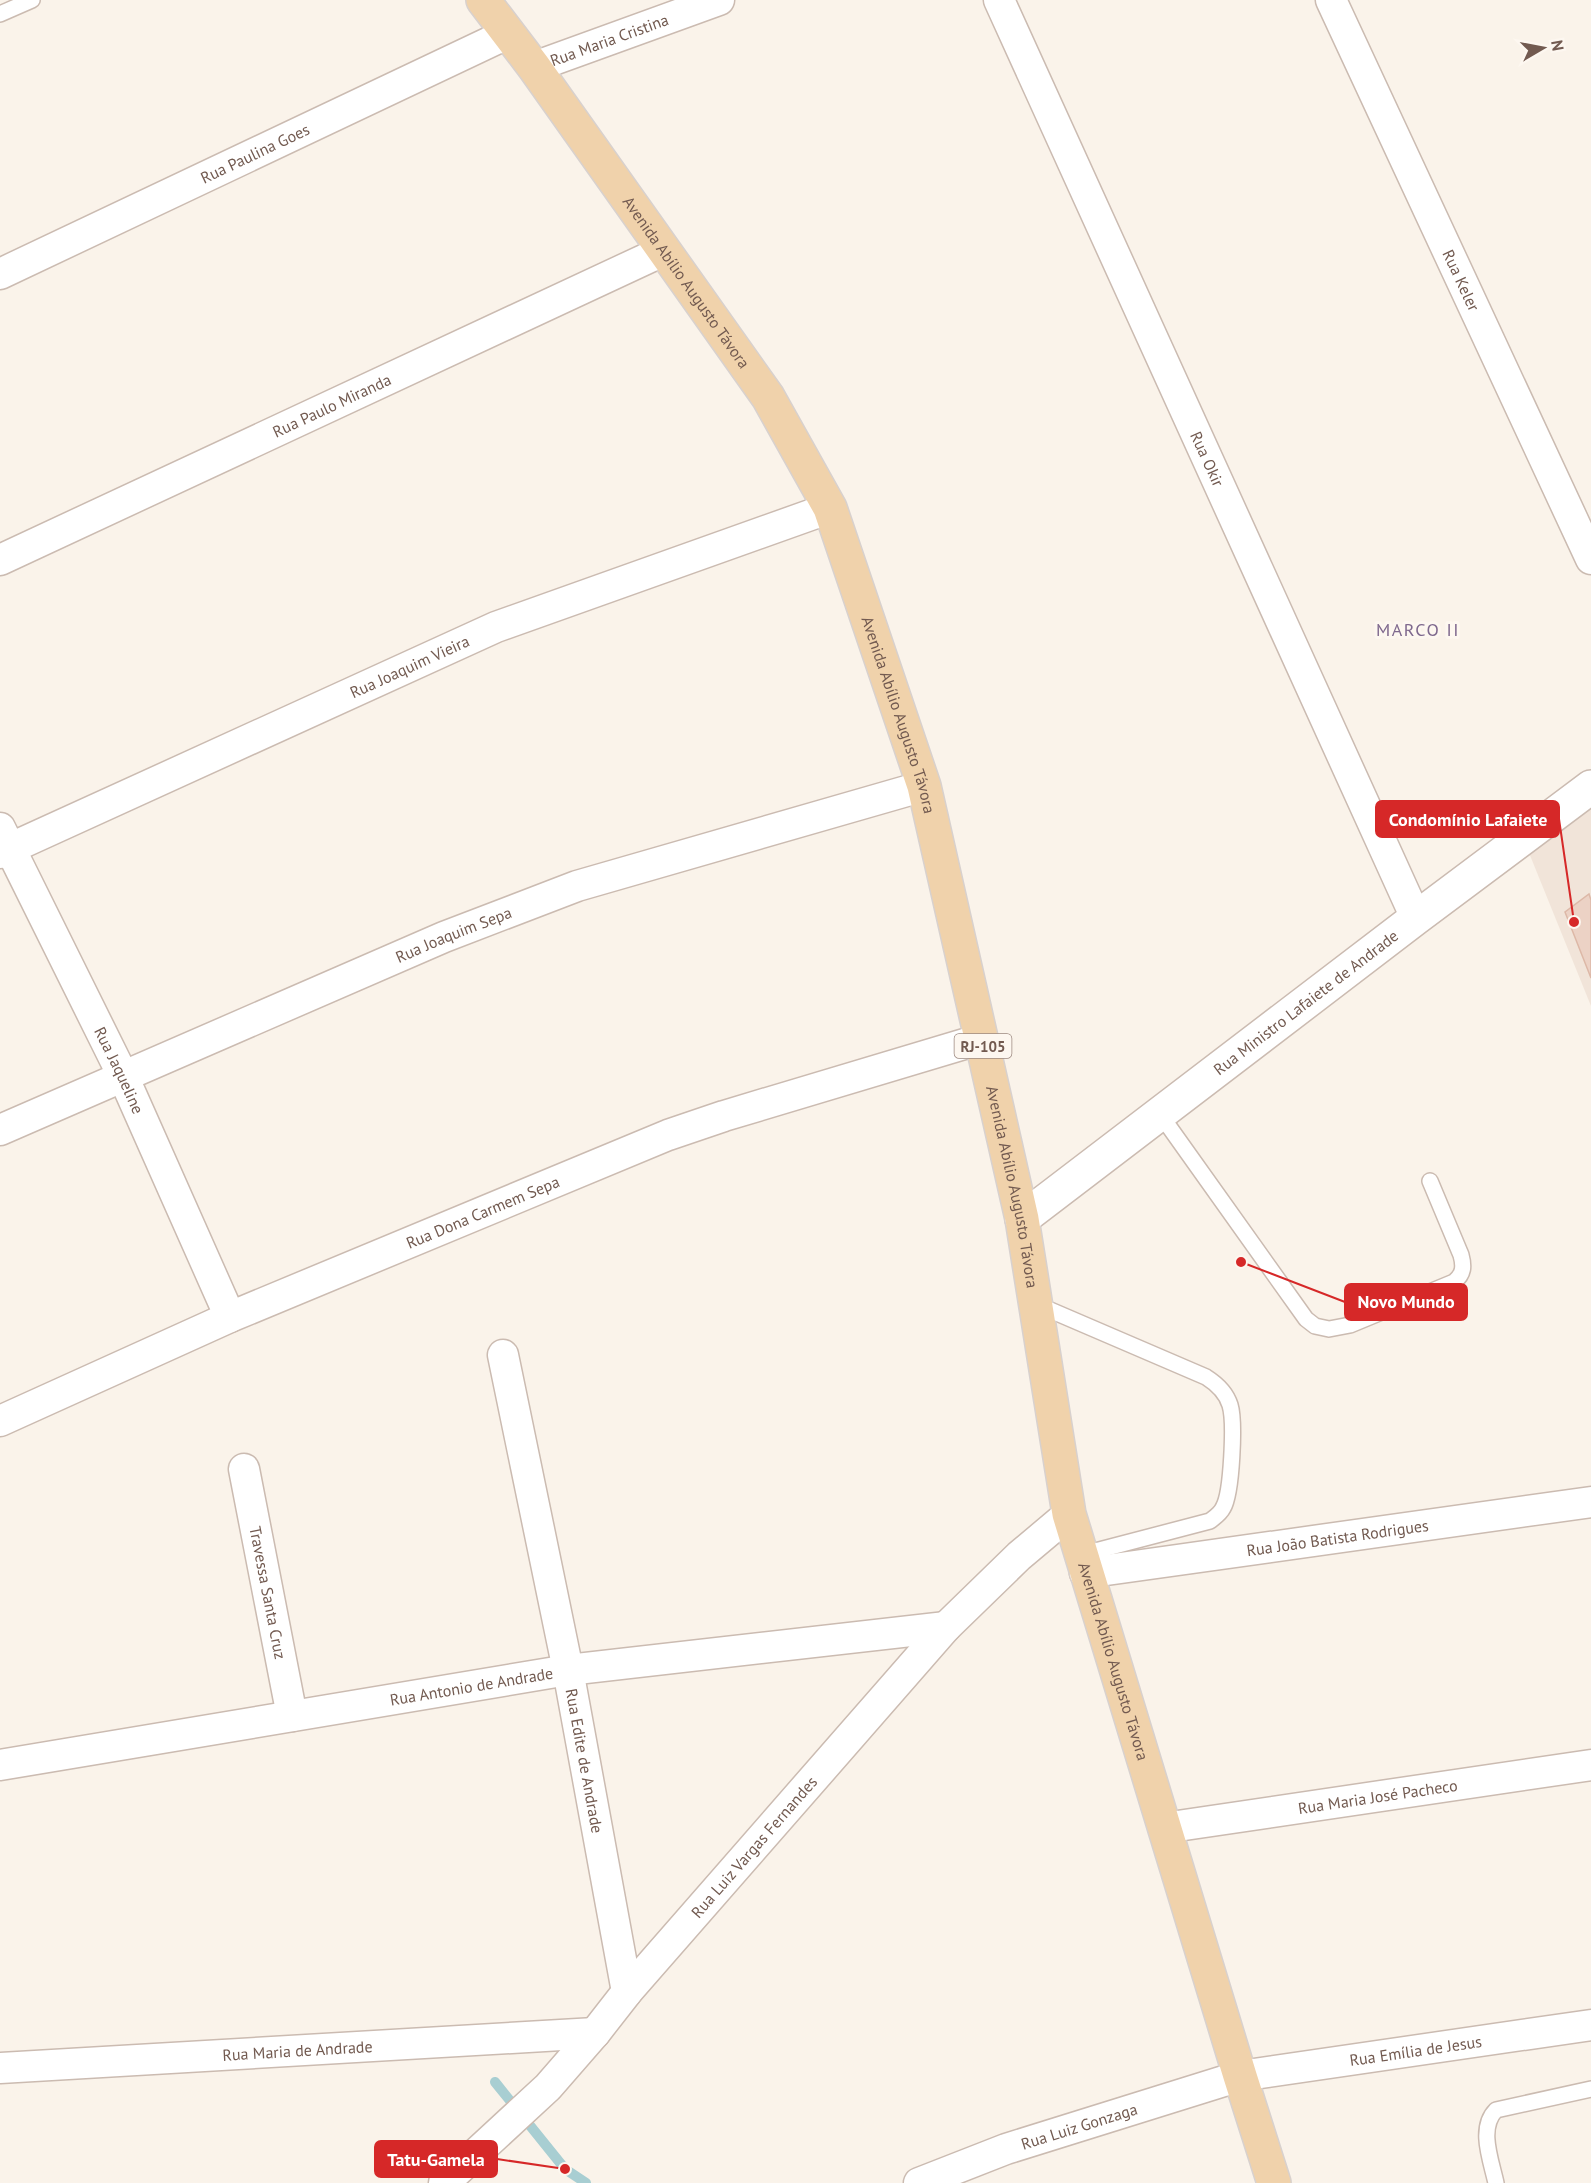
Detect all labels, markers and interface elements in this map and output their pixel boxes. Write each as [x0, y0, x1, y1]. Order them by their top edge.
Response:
street label: Rua Maria Cristina [547, 9, 671, 70]
north arrow [1513, 18, 1573, 78]
text: N [1547, 38, 1569, 52]
street label: Rua Paulina Goes [197, 119, 313, 188]
street label: Avenida Abílio Augusto Távora [619, 192, 754, 372]
street label: Rua Keler [1438, 246, 1484, 315]
street label: Rua Paulo Miranda [269, 369, 394, 442]
street label: Rua Okir [1186, 428, 1229, 490]
street label: Avenida Abílio Augusto Távora [857, 614, 940, 815]
district label: MARCO II [1376, 618, 1460, 641]
street label: Rua Joaquim Vieira [347, 631, 472, 702]
callout: Condomínio Lafaiete [1376, 801, 1559, 837]
text: Condomínio Lafaiete [1389, 808, 1547, 831]
street label: Rua Joaquim Sepa [392, 902, 514, 967]
street label: Rua Ministro Lafaiete de Andrade [1209, 925, 1402, 1079]
street label: Rua Jaqueline [90, 1023, 148, 1117]
road number: RJ-105 [954, 1034, 1012, 1058]
street label: Avenida Abílio Augusto Távora [982, 1084, 1043, 1290]
street label: Rua Dona Carmem Sepa [403, 1171, 562, 1253]
callout: Novo Mundo [1345, 1284, 1467, 1320]
text: Novo Mundo [1357, 1290, 1455, 1313]
street label: Rua João Batista Rodrigues [1245, 1515, 1430, 1560]
street label: Travessa Santa Cruz [245, 1525, 291, 1661]
street label: Avenida Abílio Augusto Távora [1074, 1560, 1153, 1763]
street label: Rua Antonio de Andrade [388, 1663, 554, 1710]
street label: Rua Edite de Andrade [562, 1687, 608, 1835]
street label: Rua Luiz Vargas Fernandes [687, 1772, 821, 1922]
street label: Rua Maria José Pacheco [1297, 1775, 1459, 1818]
street label: Rua Emília de Jesus [1348, 2031, 1483, 2070]
street label: Rua Maria de Andrade [222, 2036, 373, 2065]
street label: Rua Luiz Gonzaga [1018, 2099, 1140, 2154]
callout: Tatu-Gamela [375, 2141, 497, 2177]
text: Tatu-Gamela [387, 2148, 485, 2171]

